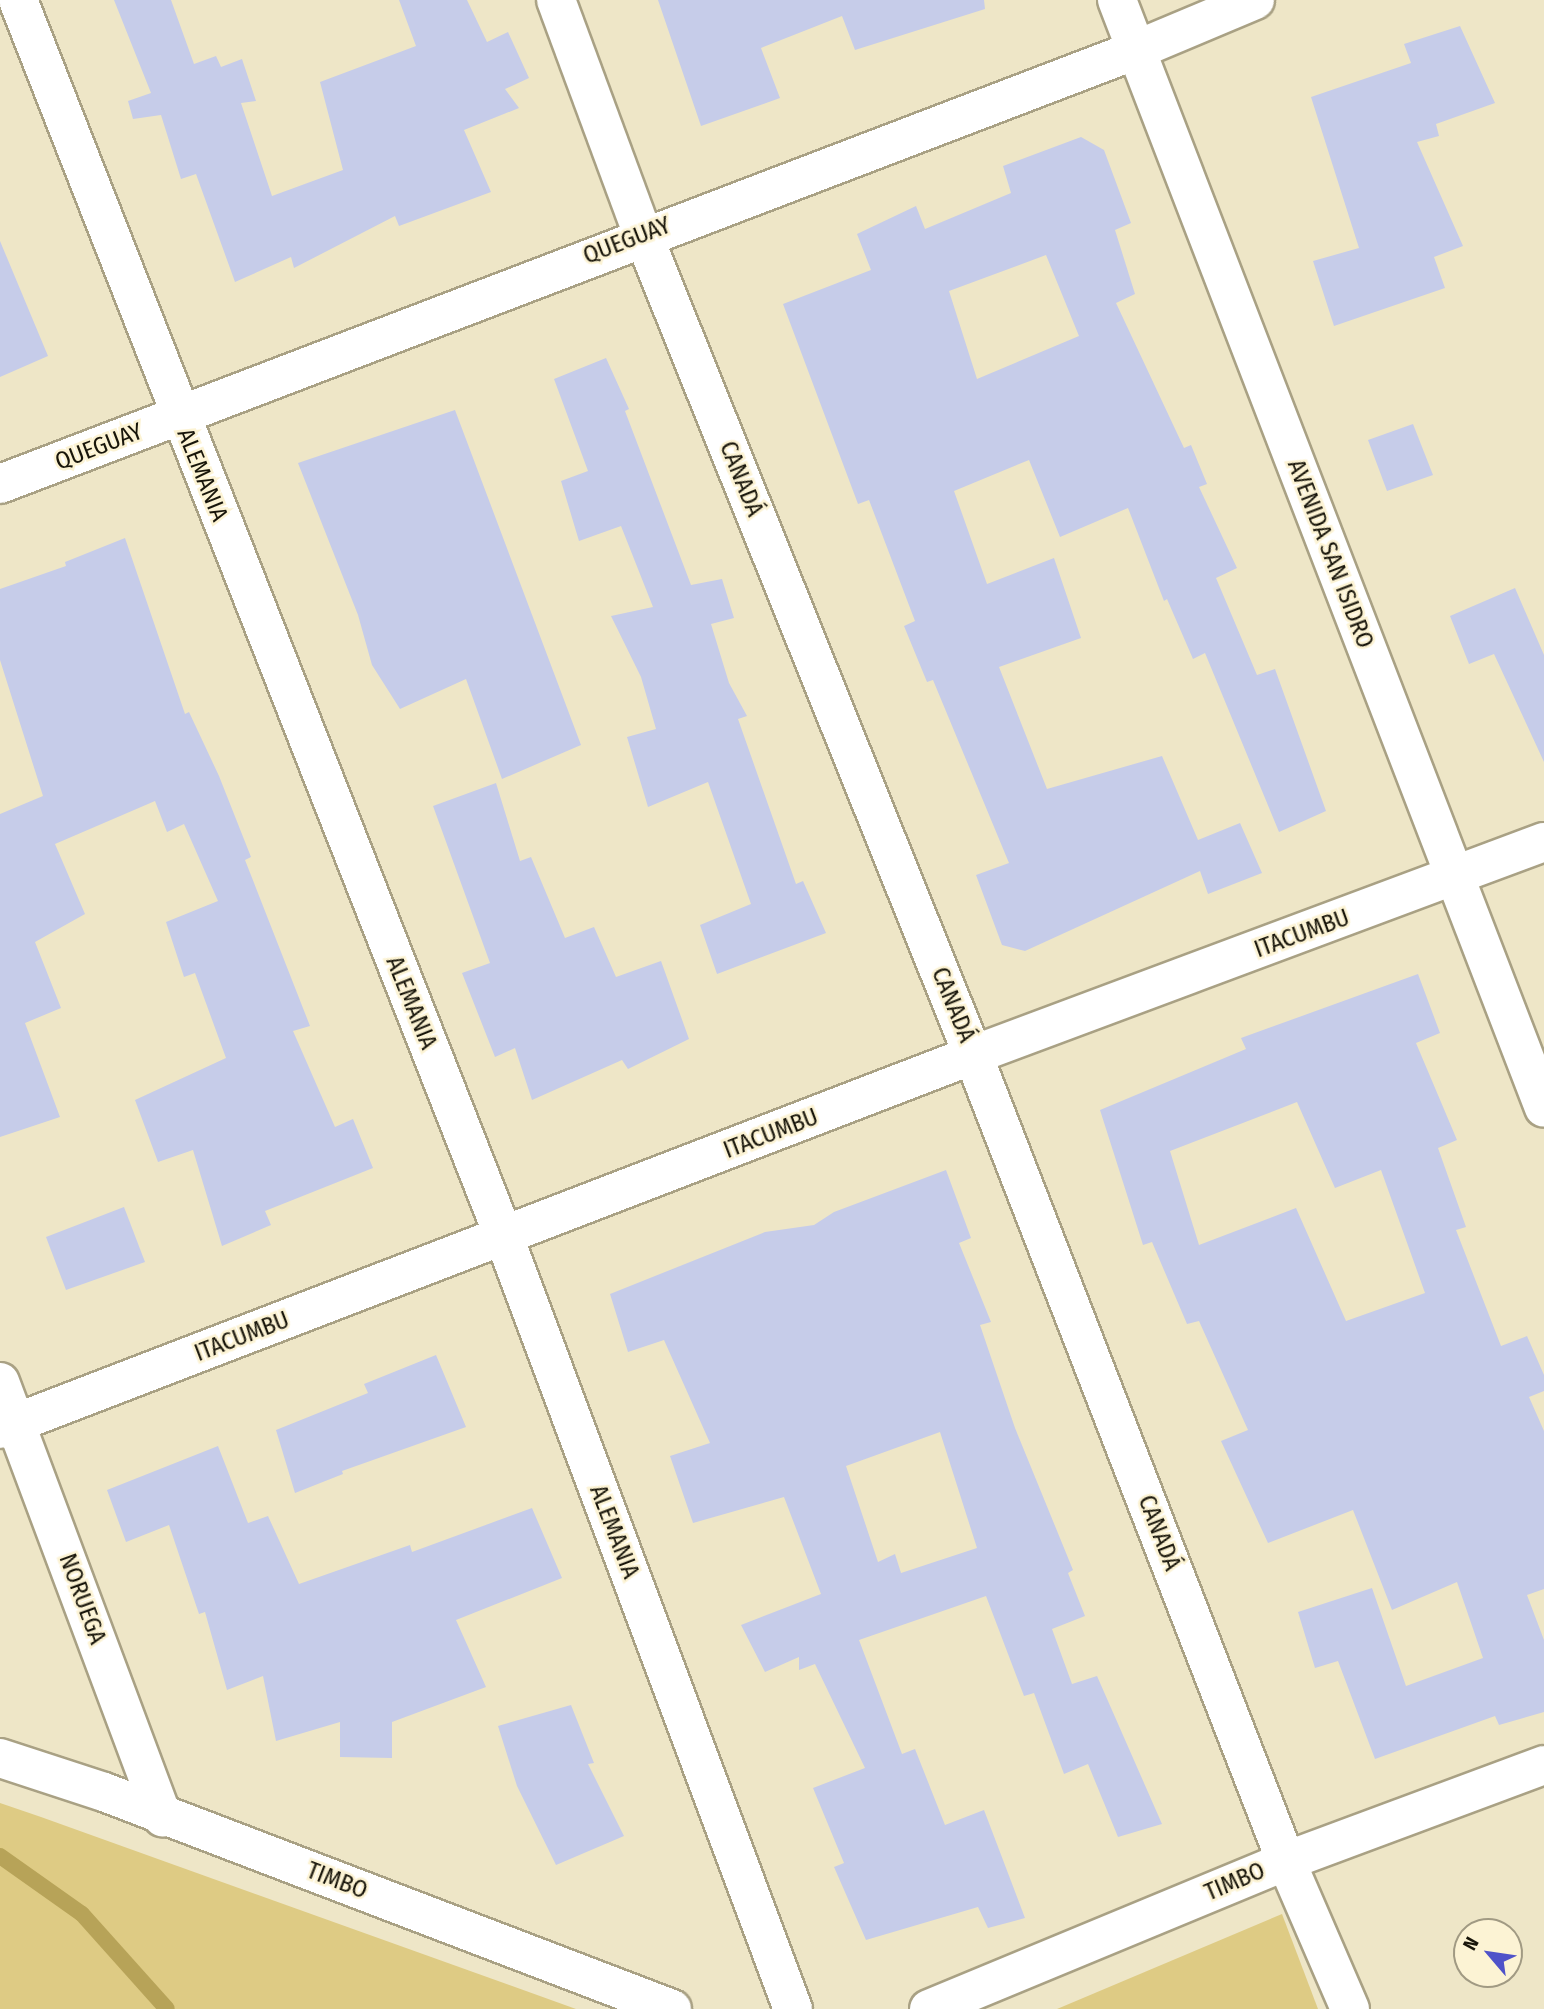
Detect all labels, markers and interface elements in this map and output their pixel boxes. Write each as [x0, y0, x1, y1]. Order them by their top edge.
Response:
street label: QUEGUAY [579, 211, 675, 271]
street label: QUEGUAY [51, 417, 147, 477]
street label: ALEMANIA [170, 424, 234, 526]
street label: CANADÁ [713, 437, 769, 521]
street label: AVENIDA SAN ISIDRO [1281, 456, 1379, 652]
street label: ITACUMBU [1251, 904, 1353, 964]
street label: ALEMANIA [379, 952, 443, 1054]
street label: CANADÁ [925, 963, 981, 1047]
street label: ITACUMBU [720, 1103, 822, 1165]
street label: ITACUMBU [191, 1306, 293, 1368]
street label: ALEMANIA [583, 1481, 645, 1583]
street label: CANADÁ [1132, 1491, 1186, 1575]
street label: NORUEGA [52, 1550, 112, 1648]
street label: TIMBO [303, 1856, 371, 1906]
street label: TIMBO [1201, 1857, 1269, 1907]
north arrow [1453, 1918, 1523, 1988]
text: N [1458, 1933, 1484, 1954]

